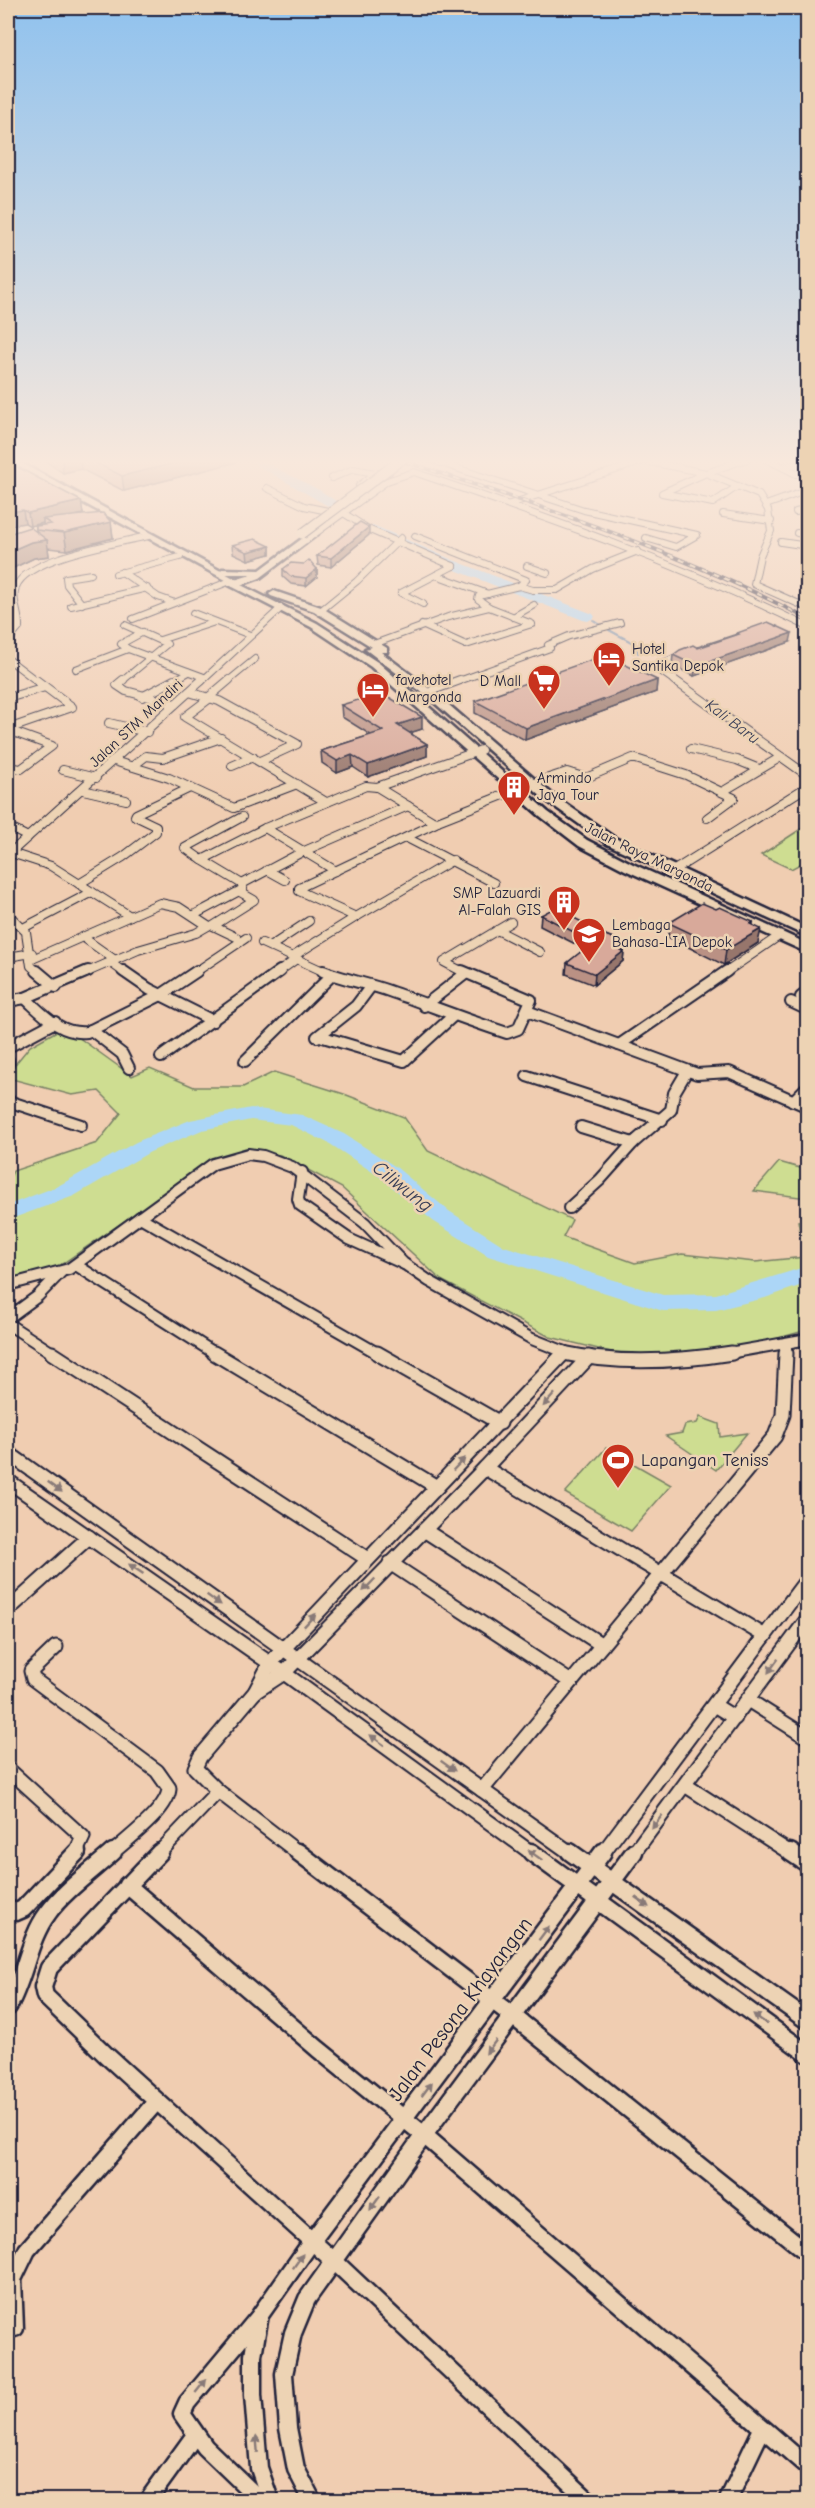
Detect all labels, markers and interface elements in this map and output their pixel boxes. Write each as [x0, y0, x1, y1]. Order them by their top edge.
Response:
hotel icon: Hotel Santika Depok [591, 640, 627, 687]
place label: Hotel Santika Depok [632, 640, 725, 675]
supermarket icon: D Mall [526, 663, 562, 710]
hotel icon: favehotel Margonda [355, 671, 391, 718]
place label: favehotel Margonda [395, 671, 462, 706]
place label: D Mall [480, 672, 521, 690]
street label: Jalan STM Mandiri [86, 675, 186, 771]
water label: Kali Baru [702, 696, 763, 748]
building icon: Armindo Jaya Tour [496, 769, 532, 816]
place label: Armindo Jaya Tour [537, 769, 599, 804]
street label: Jalan Raya Margonda [582, 818, 716, 896]
place label: SMP Lazuardi Al-Falah GIS [453, 884, 541, 919]
building icon: SMP Lazuardi Al-Falah GIS [546, 884, 582, 931]
school or university icon: Lembaga Bahasa-LIA Depok [571, 916, 607, 963]
place label: Lembaga Bahasa-LIA Depok [612, 916, 733, 951]
water label: Ciliwung [368, 1156, 437, 1217]
one-way arrow [543, 1392, 556, 1407]
sports icon: Lapangan Teniss [600, 1442, 636, 1489]
place label: Lapangan Teniss [641, 1450, 769, 1471]
one-way arrow [452, 1457, 466, 1472]
one-way arrow [47, 1481, 63, 1493]
one-way arrow [128, 1564, 144, 1575]
one-way arrow [362, 1577, 376, 1592]
one-way arrow [205, 1594, 221, 1606]
one-way arrow [302, 1613, 316, 1627]
one-way arrow [767, 1657, 779, 1673]
one-way arrow [369, 1735, 384, 1747]
one-way arrow [440, 1760, 456, 1772]
one-way arrow [651, 1814, 663, 1830]
one-way arrow [527, 1849, 543, 1861]
one-way arrow [634, 1896, 650, 1908]
street label: Jalan Pesona Khayangan [383, 1912, 537, 2106]
one-way arrow [538, 1925, 550, 1940]
one-way arrow [753, 2013, 769, 2025]
one-way arrow [486, 2039, 498, 2054]
one-way arrow [421, 2081, 433, 2097]
one-way arrow [370, 2196, 382, 2211]
one-way arrow [292, 2254, 304, 2270]
one-way arrow [194, 2378, 207, 2394]
one-way arrow [252, 2434, 262, 2453]

